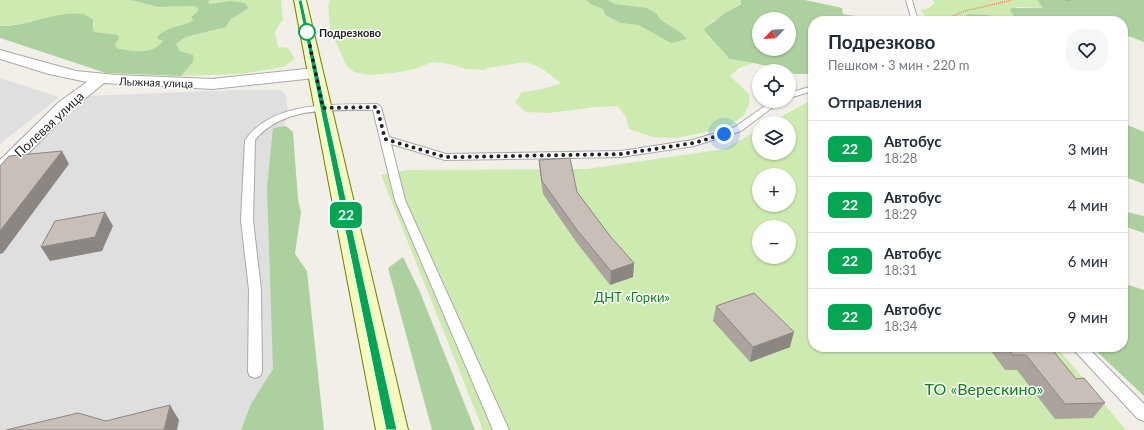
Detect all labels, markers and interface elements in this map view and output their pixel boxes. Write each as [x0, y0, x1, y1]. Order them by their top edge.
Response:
north arrow [752, 12, 796, 56]
map controls [752, 12, 796, 264]
marker: Подрезково [298, 23, 316, 41]
place label: Подрезково [319, 26, 381, 39]
button: heart [1066, 29, 1108, 71]
text: Подрезково [828, 30, 935, 53]
text: Пешком · 3 мин · 220 m [828, 57, 969, 73]
button: locate [752, 64, 796, 108]
street label: Лыжная улица [118, 74, 193, 90]
street label: Полевая улица [11, 88, 87, 160]
text: Отправления [828, 93, 922, 111]
button: layers [752, 116, 796, 160]
your location [714, 124, 734, 144]
text: Автобус [884, 132, 941, 150]
text: 22 [842, 140, 858, 157]
text: 3 мин [1068, 140, 1108, 158]
text: 18:28 [884, 150, 917, 166]
button: + [752, 168, 796, 212]
text: Автобус [884, 188, 941, 206]
text: 22 [842, 196, 858, 213]
text: 4 мин [1068, 196, 1108, 214]
line badge: 22 [328, 202, 364, 228]
text: 22 [338, 206, 354, 223]
text: 18:29 [884, 206, 917, 222]
button: − [752, 220, 796, 264]
text: Автобус [884, 244, 941, 262]
text: 22 [842, 252, 858, 269]
text: 6 мин [1068, 252, 1108, 270]
text: 18:31 [884, 262, 917, 278]
park label: ДНТ «Горки» [594, 289, 670, 305]
text: Автобус [884, 300, 941, 318]
text: 22 [842, 308, 858, 325]
text: 9 мин [1068, 308, 1108, 326]
text: 18:34 [884, 318, 917, 334]
park label: ТО «Верескино» [925, 379, 1044, 398]

